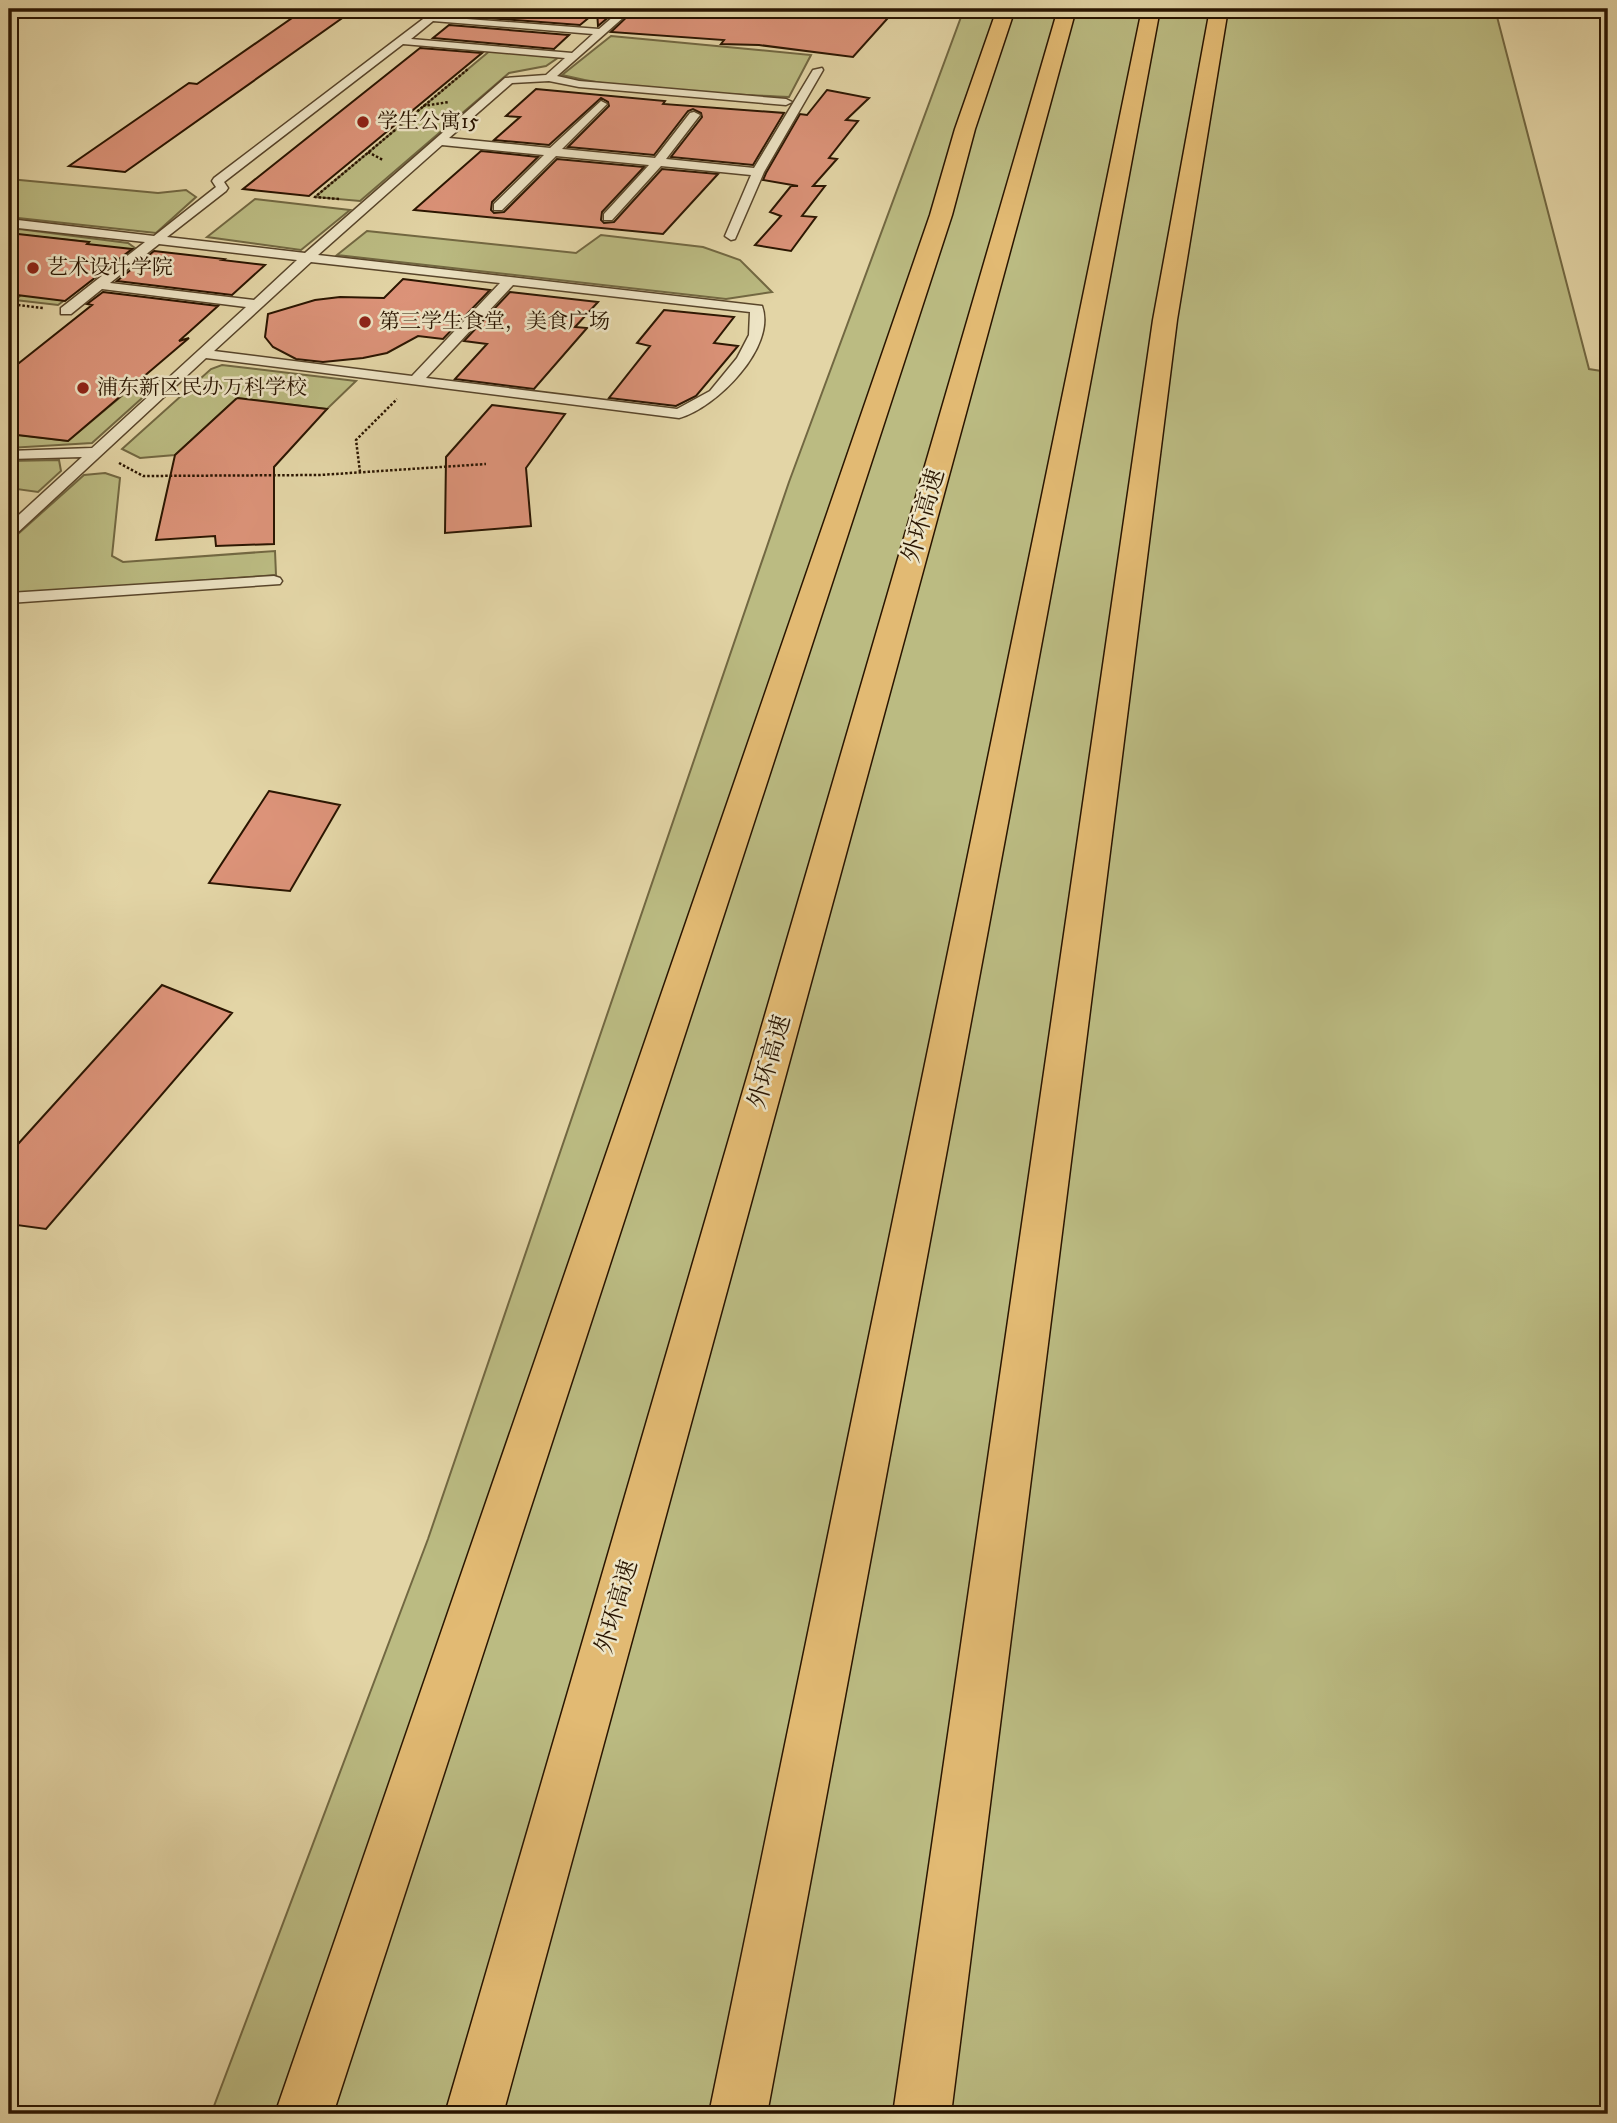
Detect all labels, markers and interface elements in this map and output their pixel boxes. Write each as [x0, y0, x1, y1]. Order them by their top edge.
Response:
place label: 学生公寓15 [377, 109, 479, 135]
marker: 学生公寓15 [355, 114, 371, 130]
place label: 艺术设计学院 [47, 255, 173, 281]
marker: 艺术设计学院 [25, 260, 41, 276]
place label: 第三学生食堂，美食广场 [379, 309, 610, 335]
marker: 第三学生食堂，美食广场 [357, 314, 373, 330]
place label: 浦东新区民办万科学校 [97, 375, 307, 401]
marker: 浦东新区民办万科学校 [75, 380, 91, 396]
street label: 外环高速 [896, 466, 952, 566]
street label: 外环高速 [742, 1012, 798, 1112]
street label: 外环高速 [589, 1557, 645, 1657]

